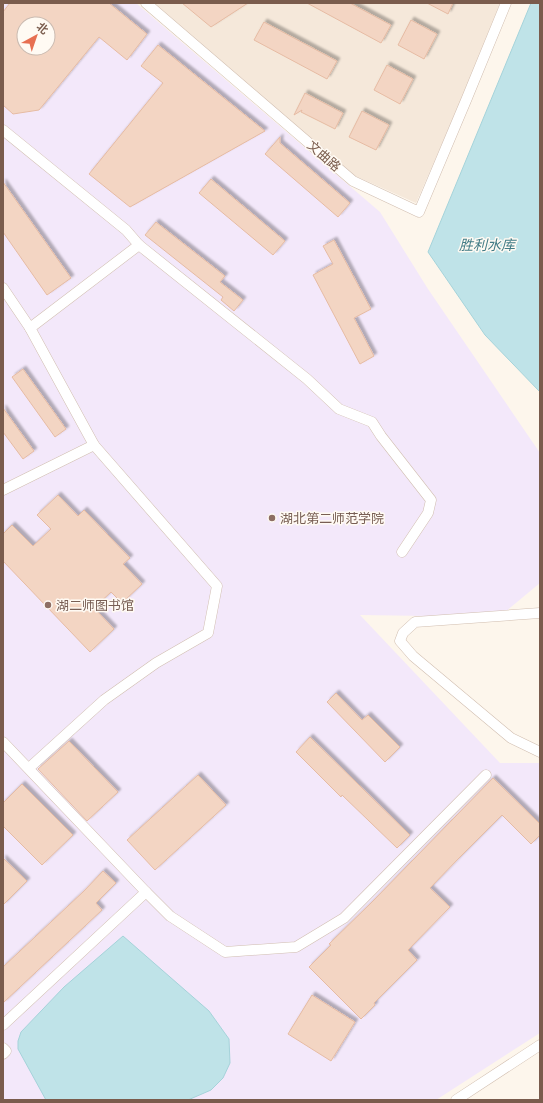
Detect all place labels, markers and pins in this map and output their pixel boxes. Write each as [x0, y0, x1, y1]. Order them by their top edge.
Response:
place label: 湖北第二师范学院 [280, 511, 384, 526]
marker: 湖北第二师范学院 [267, 513, 277, 523]
place label: 湖二师图书馆 [56, 598, 134, 613]
marker: 湖二师图书馆 [43, 600, 53, 610]

